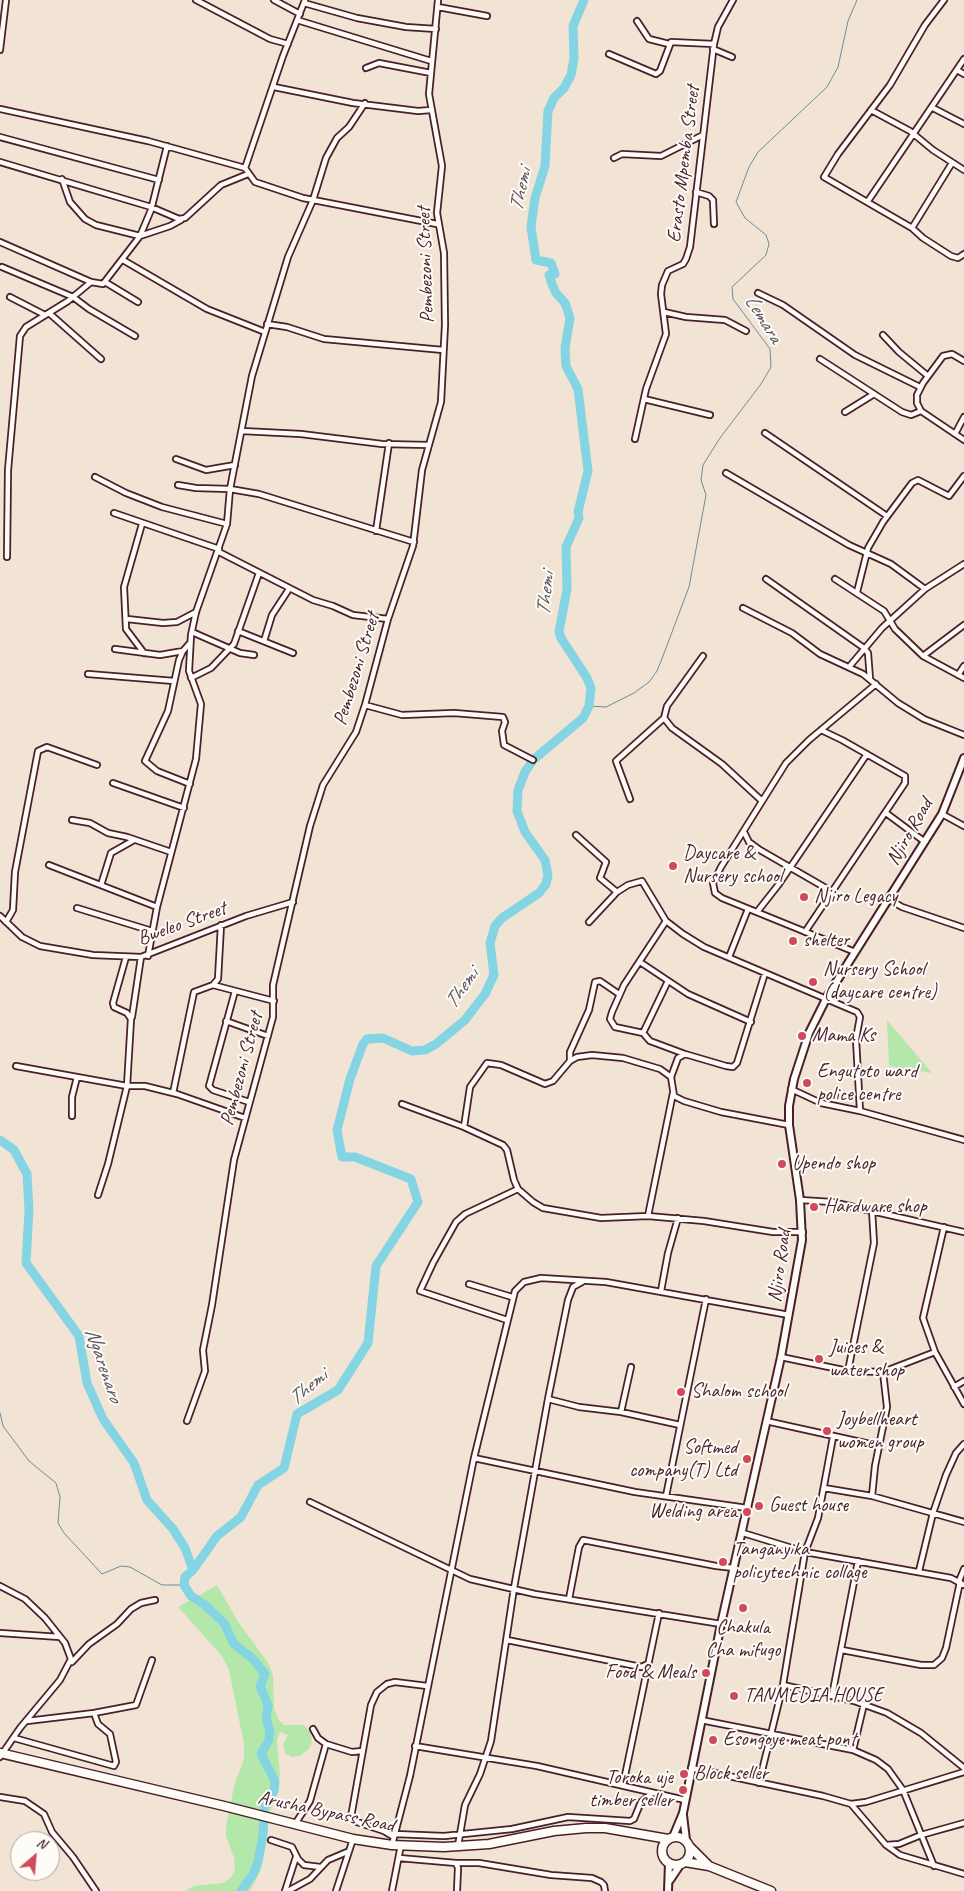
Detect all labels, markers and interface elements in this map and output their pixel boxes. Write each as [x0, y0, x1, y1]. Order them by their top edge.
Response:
street label: Erasto Mpemba Street [662, 84, 706, 244]
water label: Themi [504, 166, 538, 214]
street label: Pembezoni Street [412, 206, 440, 324]
water label: Lemara [739, 290, 787, 348]
water label: Themi [531, 571, 561, 617]
street label: Pembezoni Street [329, 610, 385, 728]
street label: Njiro Road [881, 794, 939, 870]
place label: Daycare & Nursery school [683, 842, 782, 889]
marker: Daycare & Nursery school [667, 860, 679, 872]
place label: Njiro Legacy [814, 885, 897, 909]
marker: Njiro Legacy [798, 891, 810, 903]
street label: Bweleo Street [134, 897, 230, 951]
place label: shelter [803, 929, 849, 953]
marker: shelter [787, 935, 799, 947]
place label: Nursery School (daycare centre) [823, 958, 937, 1005]
water label: Themi [439, 964, 485, 1014]
marker: Nursery School (daycare centre) [807, 976, 819, 988]
street label: Pembezoni Street [215, 1010, 269, 1128]
place label: Mama Ks [812, 1024, 875, 1048]
marker: Mama Ks [796, 1030, 808, 1042]
place label: Engutoto ward police centre [817, 1060, 917, 1107]
marker: Engutoto ward police centre [801, 1077, 813, 1089]
place label: Upendo shop [792, 1152, 875, 1176]
marker: Upendo shop [776, 1158, 788, 1170]
place label: Hardware shop [824, 1195, 926, 1219]
marker: Hardware shop [808, 1201, 820, 1213]
street label: Njiro Road [763, 1228, 797, 1304]
water label: Ngarenaro [79, 1325, 127, 1405]
place label: Juices & water shop [829, 1336, 904, 1383]
marker: Juices & water shop [813, 1353, 825, 1365]
water label: Themi [283, 1364, 333, 1412]
place label: Shalom school [691, 1380, 786, 1404]
marker: Shalom school [675, 1386, 687, 1398]
place label: Joybellheart women group [837, 1408, 923, 1455]
marker: Joybellheart women group [821, 1425, 833, 1437]
place label: Softmed company(T) Ltd [629, 1436, 737, 1483]
marker: Softmed company(T) Ltd [741, 1453, 753, 1465]
place label: Guest house [769, 1494, 848, 1518]
place label: Welding area [649, 1500, 737, 1524]
marker: Guest house [753, 1500, 765, 1512]
marker: Welding area [741, 1506, 753, 1518]
place label: Tanganyika policytechnic collage [733, 1538, 866, 1585]
marker: Tanganyika policytechnic collage [717, 1556, 729, 1568]
marker: Chakula Cha mifugo [737, 1602, 749, 1614]
place label: Chakula Cha mifugo [706, 1616, 780, 1663]
place label: Food & Meals [605, 1661, 696, 1685]
marker: Food & Meals [700, 1667, 712, 1679]
place label: TANMEDIA HOUSE [744, 1684, 883, 1708]
marker: TANMEDIA HOUSE [728, 1690, 740, 1702]
place label: Esongoye meat pont [723, 1728, 856, 1752]
marker: Esongoye meat pont [707, 1734, 719, 1746]
place label: Block seller [694, 1762, 768, 1786]
place label: Toroka uje timber seller [589, 1766, 673, 1813]
marker: Block seller [678, 1768, 690, 1780]
marker: Toroka uje timber seller [677, 1784, 689, 1796]
street label: Arusha Bypass Road [256, 1786, 396, 1838]
north arrow [10, 1831, 60, 1881]
text: N [34, 1834, 49, 1853]

